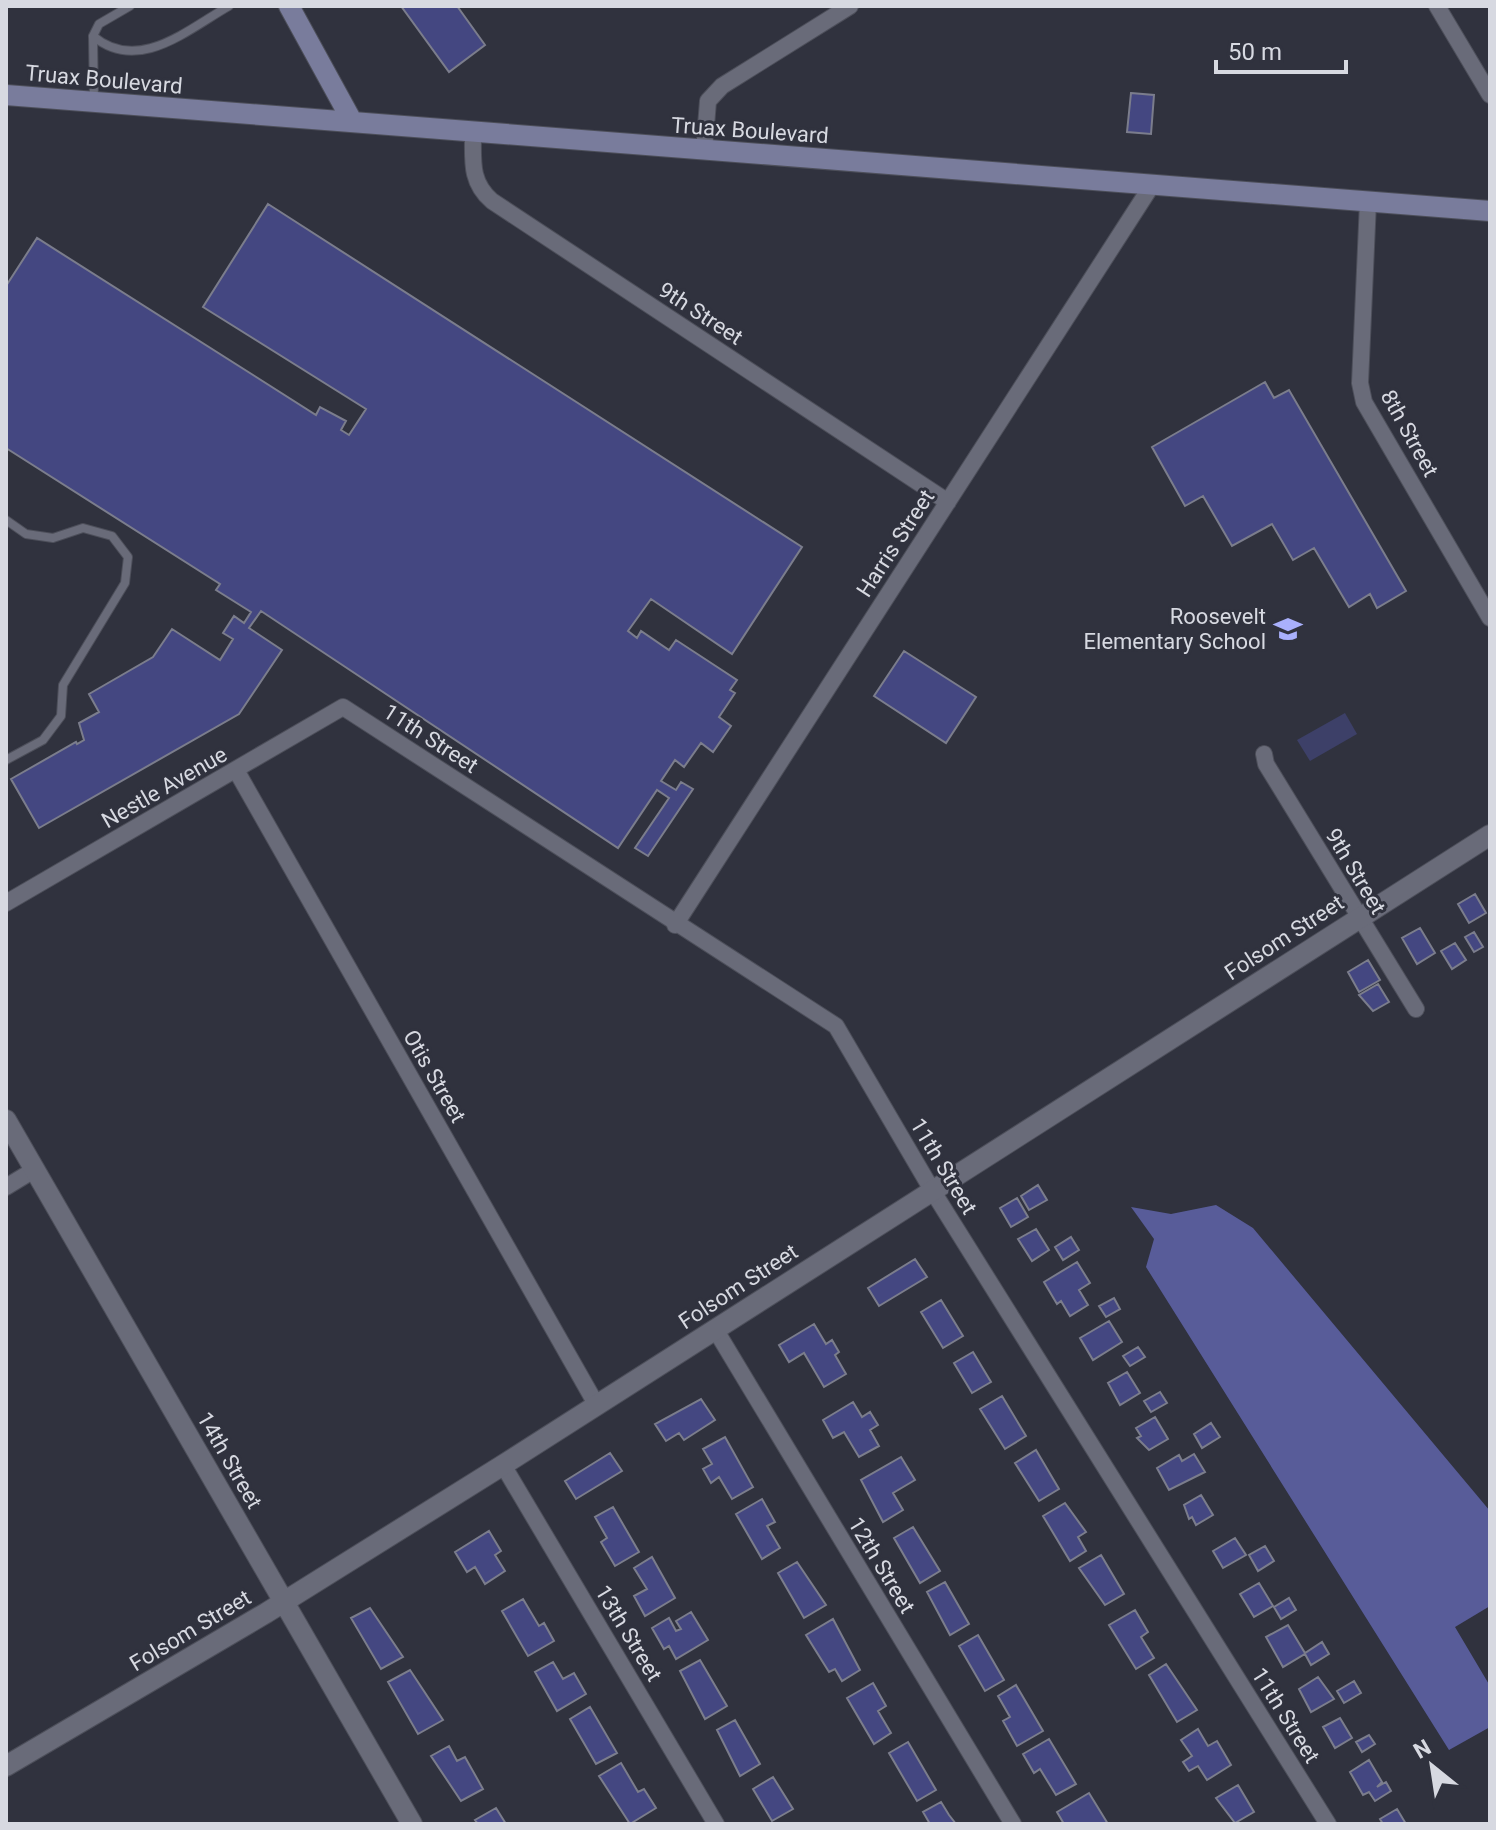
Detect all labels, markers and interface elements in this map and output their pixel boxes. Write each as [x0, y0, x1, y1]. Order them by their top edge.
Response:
scale bar [1216, 24, 1346, 74]
text: 50 m [1228, 38, 1282, 66]
street label: Truax Boulevard [24, 60, 184, 99]
street label: Truax Boulevard [670, 113, 829, 148]
street label: 9th Street [654, 277, 747, 350]
street label: 8th Street [1376, 386, 1444, 481]
street label: Harris Street [852, 485, 939, 602]
place label: Roosevelt Elementary School [1084, 604, 1266, 654]
school or university icon: Roosevelt Elementary School [1273, 614, 1303, 644]
street label: 11th Street [379, 699, 483, 778]
street label: Nestle Avenue [97, 742, 231, 833]
street label: 9th Street [1320, 824, 1391, 918]
street label: Folsom Street [1220, 890, 1348, 985]
street label: Otis Street [398, 1026, 471, 1127]
street label: 11th Street [905, 1114, 982, 1219]
street label: Folsom Street [674, 1239, 802, 1334]
street label: 14th Street [192, 1407, 267, 1513]
street label: 12th Street [843, 1513, 920, 1618]
street label: 13th Street [590, 1581, 667, 1686]
street label: Folsom Street [125, 1585, 255, 1676]
street label: 11th Street [1246, 1663, 1325, 1767]
north arrow [1392, 1726, 1472, 1806]
text: N [1409, 1734, 1435, 1764]

